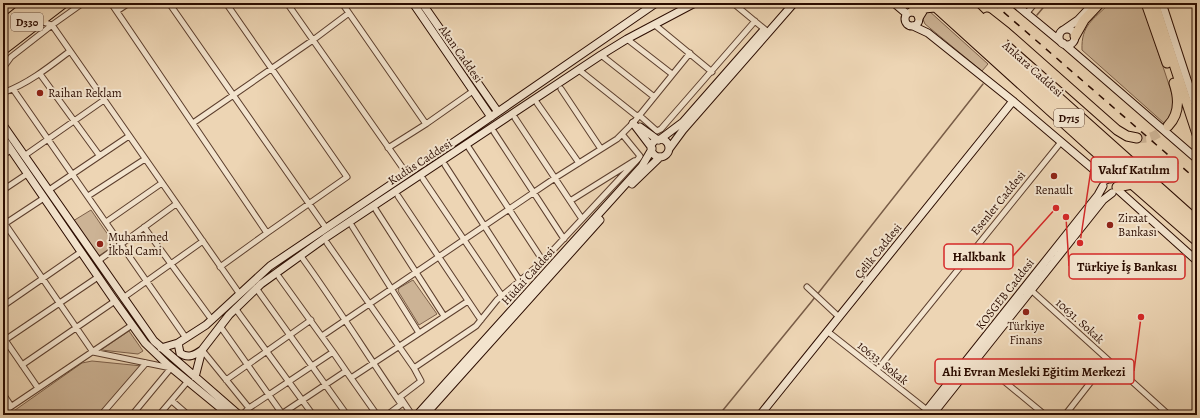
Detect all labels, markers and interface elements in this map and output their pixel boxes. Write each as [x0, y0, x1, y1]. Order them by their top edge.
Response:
road number: D330 [11, 13, 43, 31]
street label: Akan Caddesi [435, 21, 487, 86]
street label: Ankara Caddesi [998, 37, 1067, 101]
place label: Raihan Reklam [48, 85, 122, 101]
marker: Raihan Reklam [35, 88, 45, 98]
road number: D715 [1054, 109, 1084, 127]
street label: Kudüs Caddesi [385, 135, 455, 189]
callout: Vakıf Katılım [1091, 157, 1178, 182]
text: Vakıf Katılım [1097, 161, 1170, 178]
street label: Esenler Caddesi [967, 167, 1029, 239]
marker: Renault [1049, 171, 1059, 181]
place label: Renault [1035, 182, 1073, 198]
place label: Ziraat Bankası [1118, 210, 1157, 240]
street label: Çelik Caddesi [851, 220, 905, 282]
marker: Ziraat Bankası [1105, 220, 1115, 230]
place label: Muhammed İkbal Cami [108, 229, 169, 259]
marker: Muhammed İkbal Cami [95, 239, 105, 249]
street label: Hüdai Caddesi [498, 244, 558, 308]
callout: Halkbank [944, 244, 1013, 269]
text: Halkbank [953, 248, 1006, 265]
callout: Türkiye İş Bankası [1069, 254, 1185, 279]
street label: KOSGEB Caddesi [972, 255, 1038, 333]
text: Türkiye İş Bankası [1077, 258, 1177, 275]
street label: 10631. Sokak [1052, 295, 1108, 347]
marker: Türkiye Finans [1021, 307, 1031, 317]
place label: Türkiye Finans [1007, 318, 1045, 348]
street label: 10633. Sokak [854, 338, 912, 388]
callout: Ahi Evran Mesleki Eğitim Merkezi [935, 359, 1134, 384]
text: Ahi Evran Mesleki Eğitim Merkezi [941, 363, 1126, 380]

